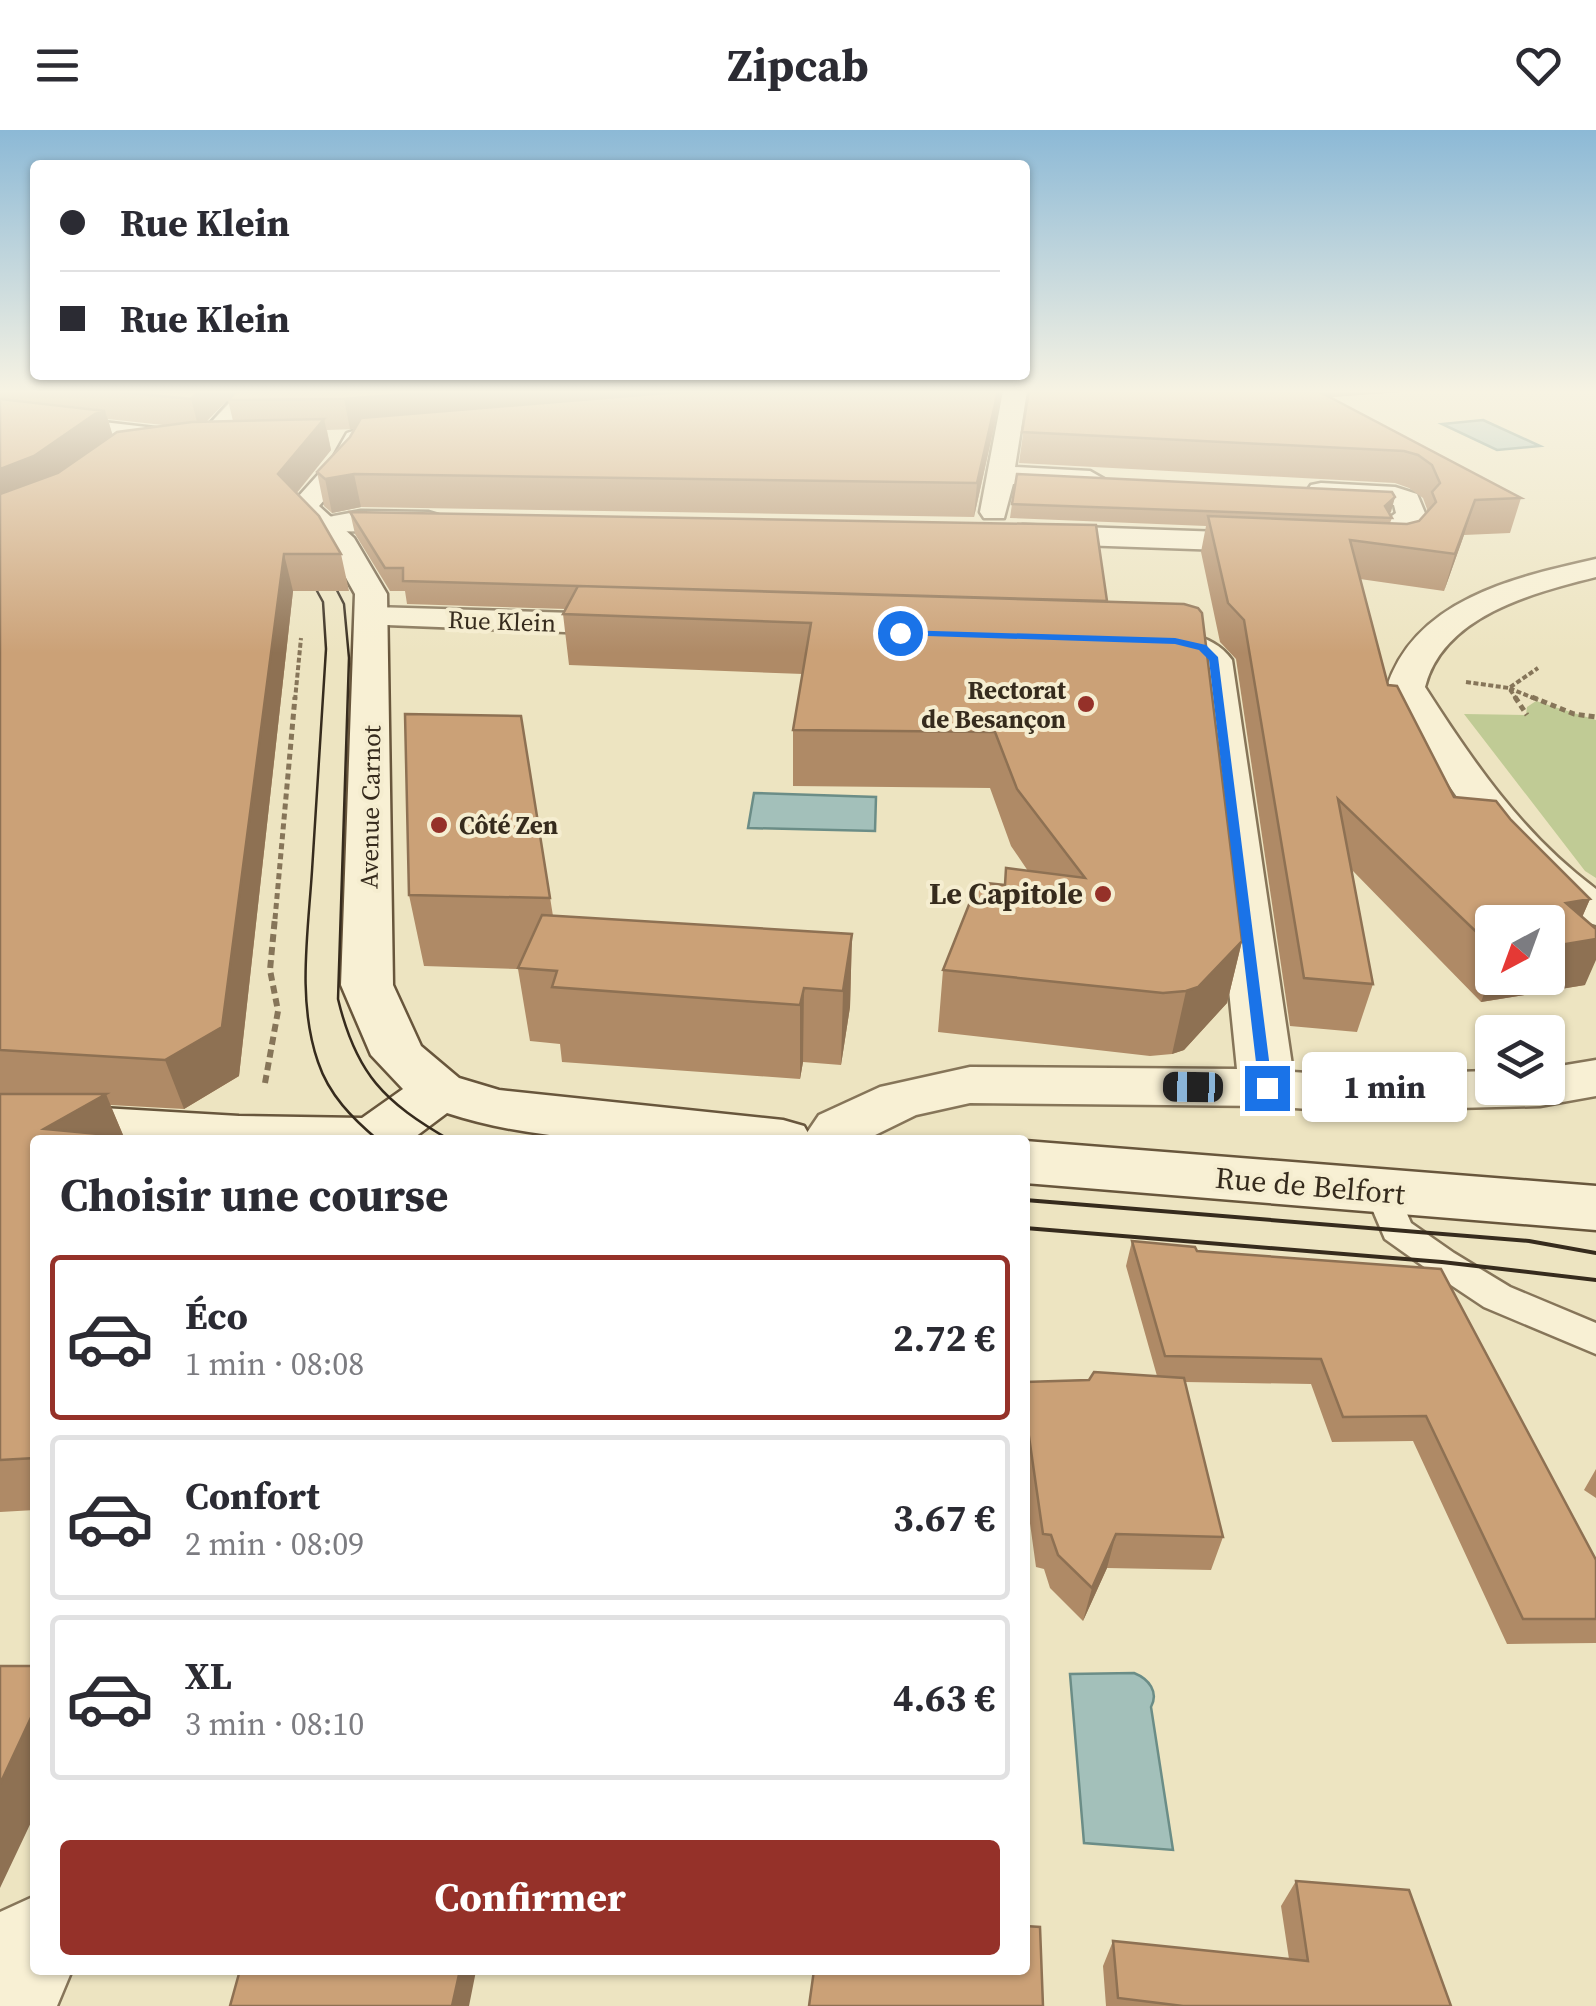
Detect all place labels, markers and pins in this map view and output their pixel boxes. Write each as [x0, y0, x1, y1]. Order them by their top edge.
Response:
place label: Rectorat de Besançon [921, 673, 1067, 736]
marker: Rectorat de Besançon [1075, 693, 1097, 715]
place label: Côté Zen [459, 808, 558, 842]
marker: Côté Zen [428, 814, 450, 836]
place label: Le Capitole [929, 873, 1083, 914]
marker: Le Capitole [1092, 883, 1114, 905]

